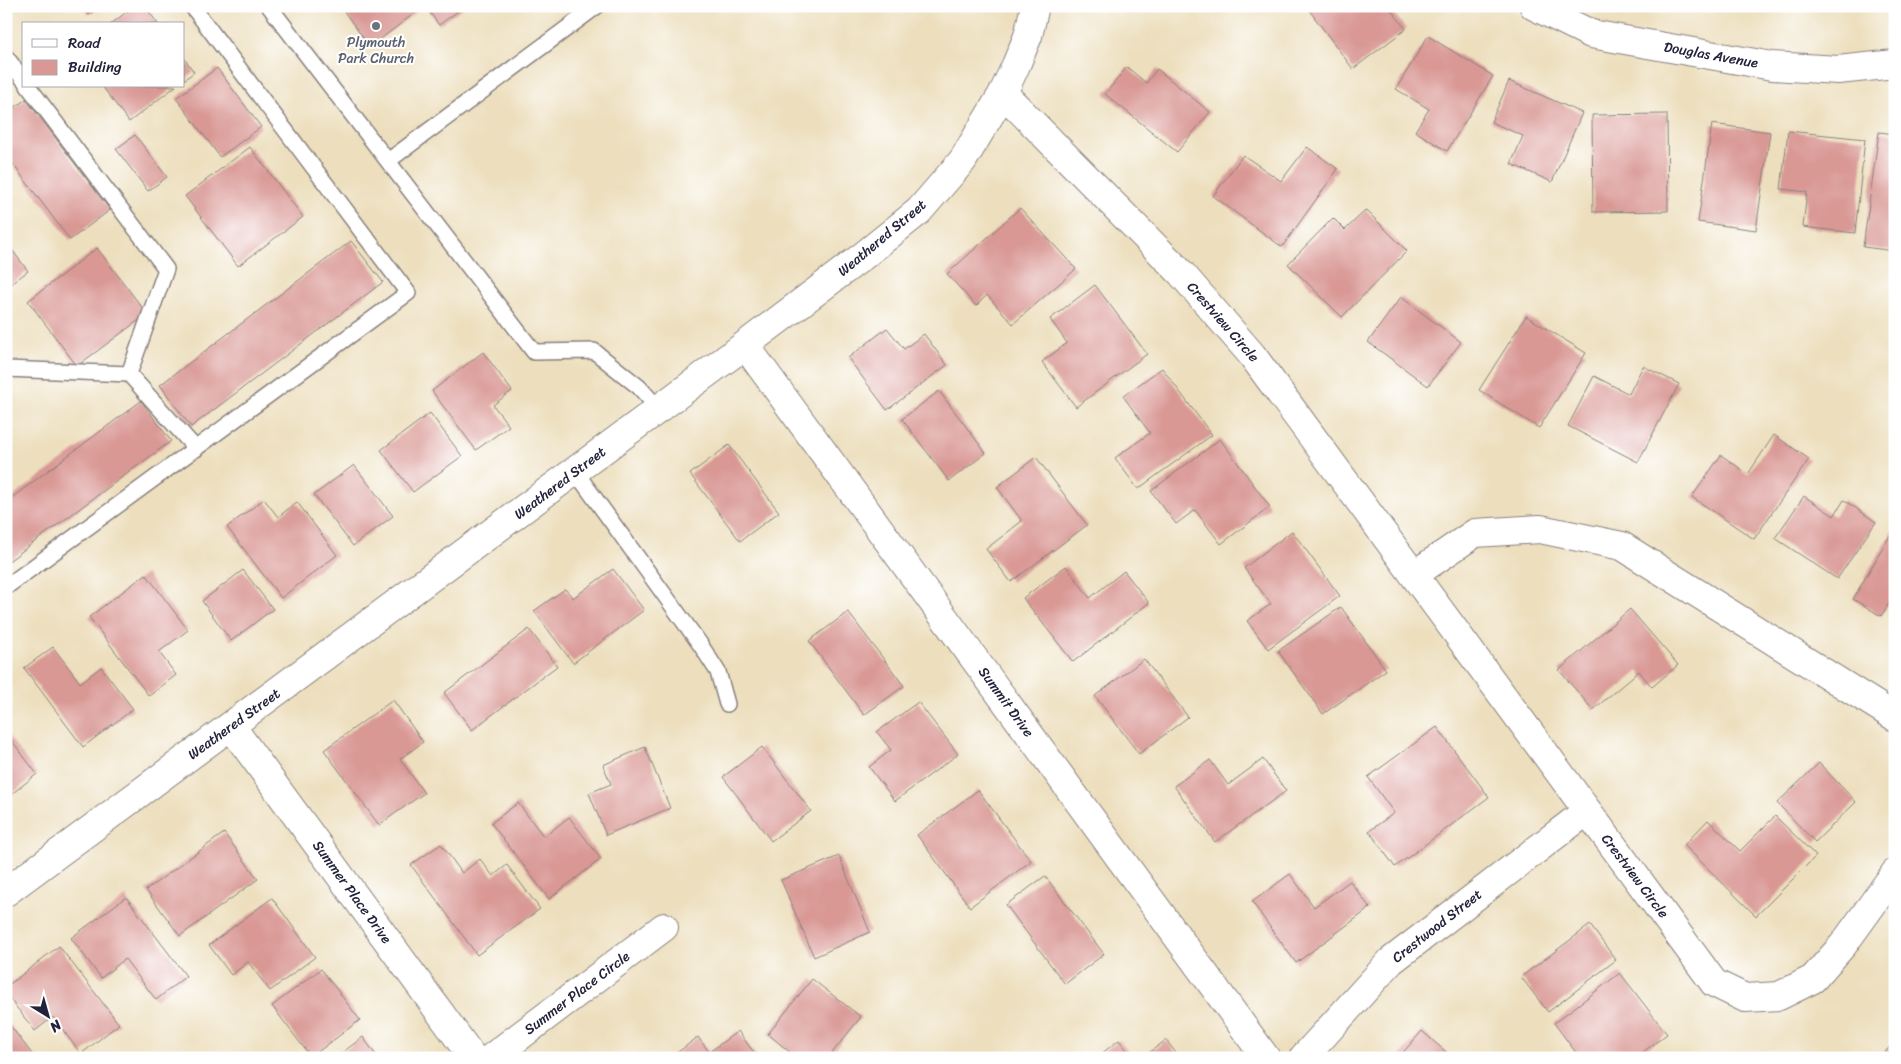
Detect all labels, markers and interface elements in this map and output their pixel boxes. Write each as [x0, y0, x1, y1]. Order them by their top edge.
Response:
marker: Plymouth Park Church [370, 20, 382, 32]
legend [22, 22, 185, 88]
text: Road [68, 30, 101, 56]
place label: Plymouth Park Church [338, 30, 414, 71]
street label: Douglas Avenue [1662, 34, 1760, 76]
text: Building [68, 54, 122, 80]
street label: Weathered Street [832, 193, 932, 283]
street label: Crestview Circle [1181, 276, 1265, 368]
street label: Weathered Street [509, 440, 611, 526]
street label: Summit Drive [972, 661, 1040, 743]
street label: Weathered Street [182, 682, 286, 766]
street label: Crestview Circle [1595, 828, 1675, 924]
street label: Summer Place Drive [306, 835, 398, 949]
street label: Crestwood Street [1386, 883, 1488, 969]
street label: Summer Place Circle [518, 944, 636, 1041]
north arrow [22, 992, 72, 1042]
text: N [44, 1012, 68, 1039]

